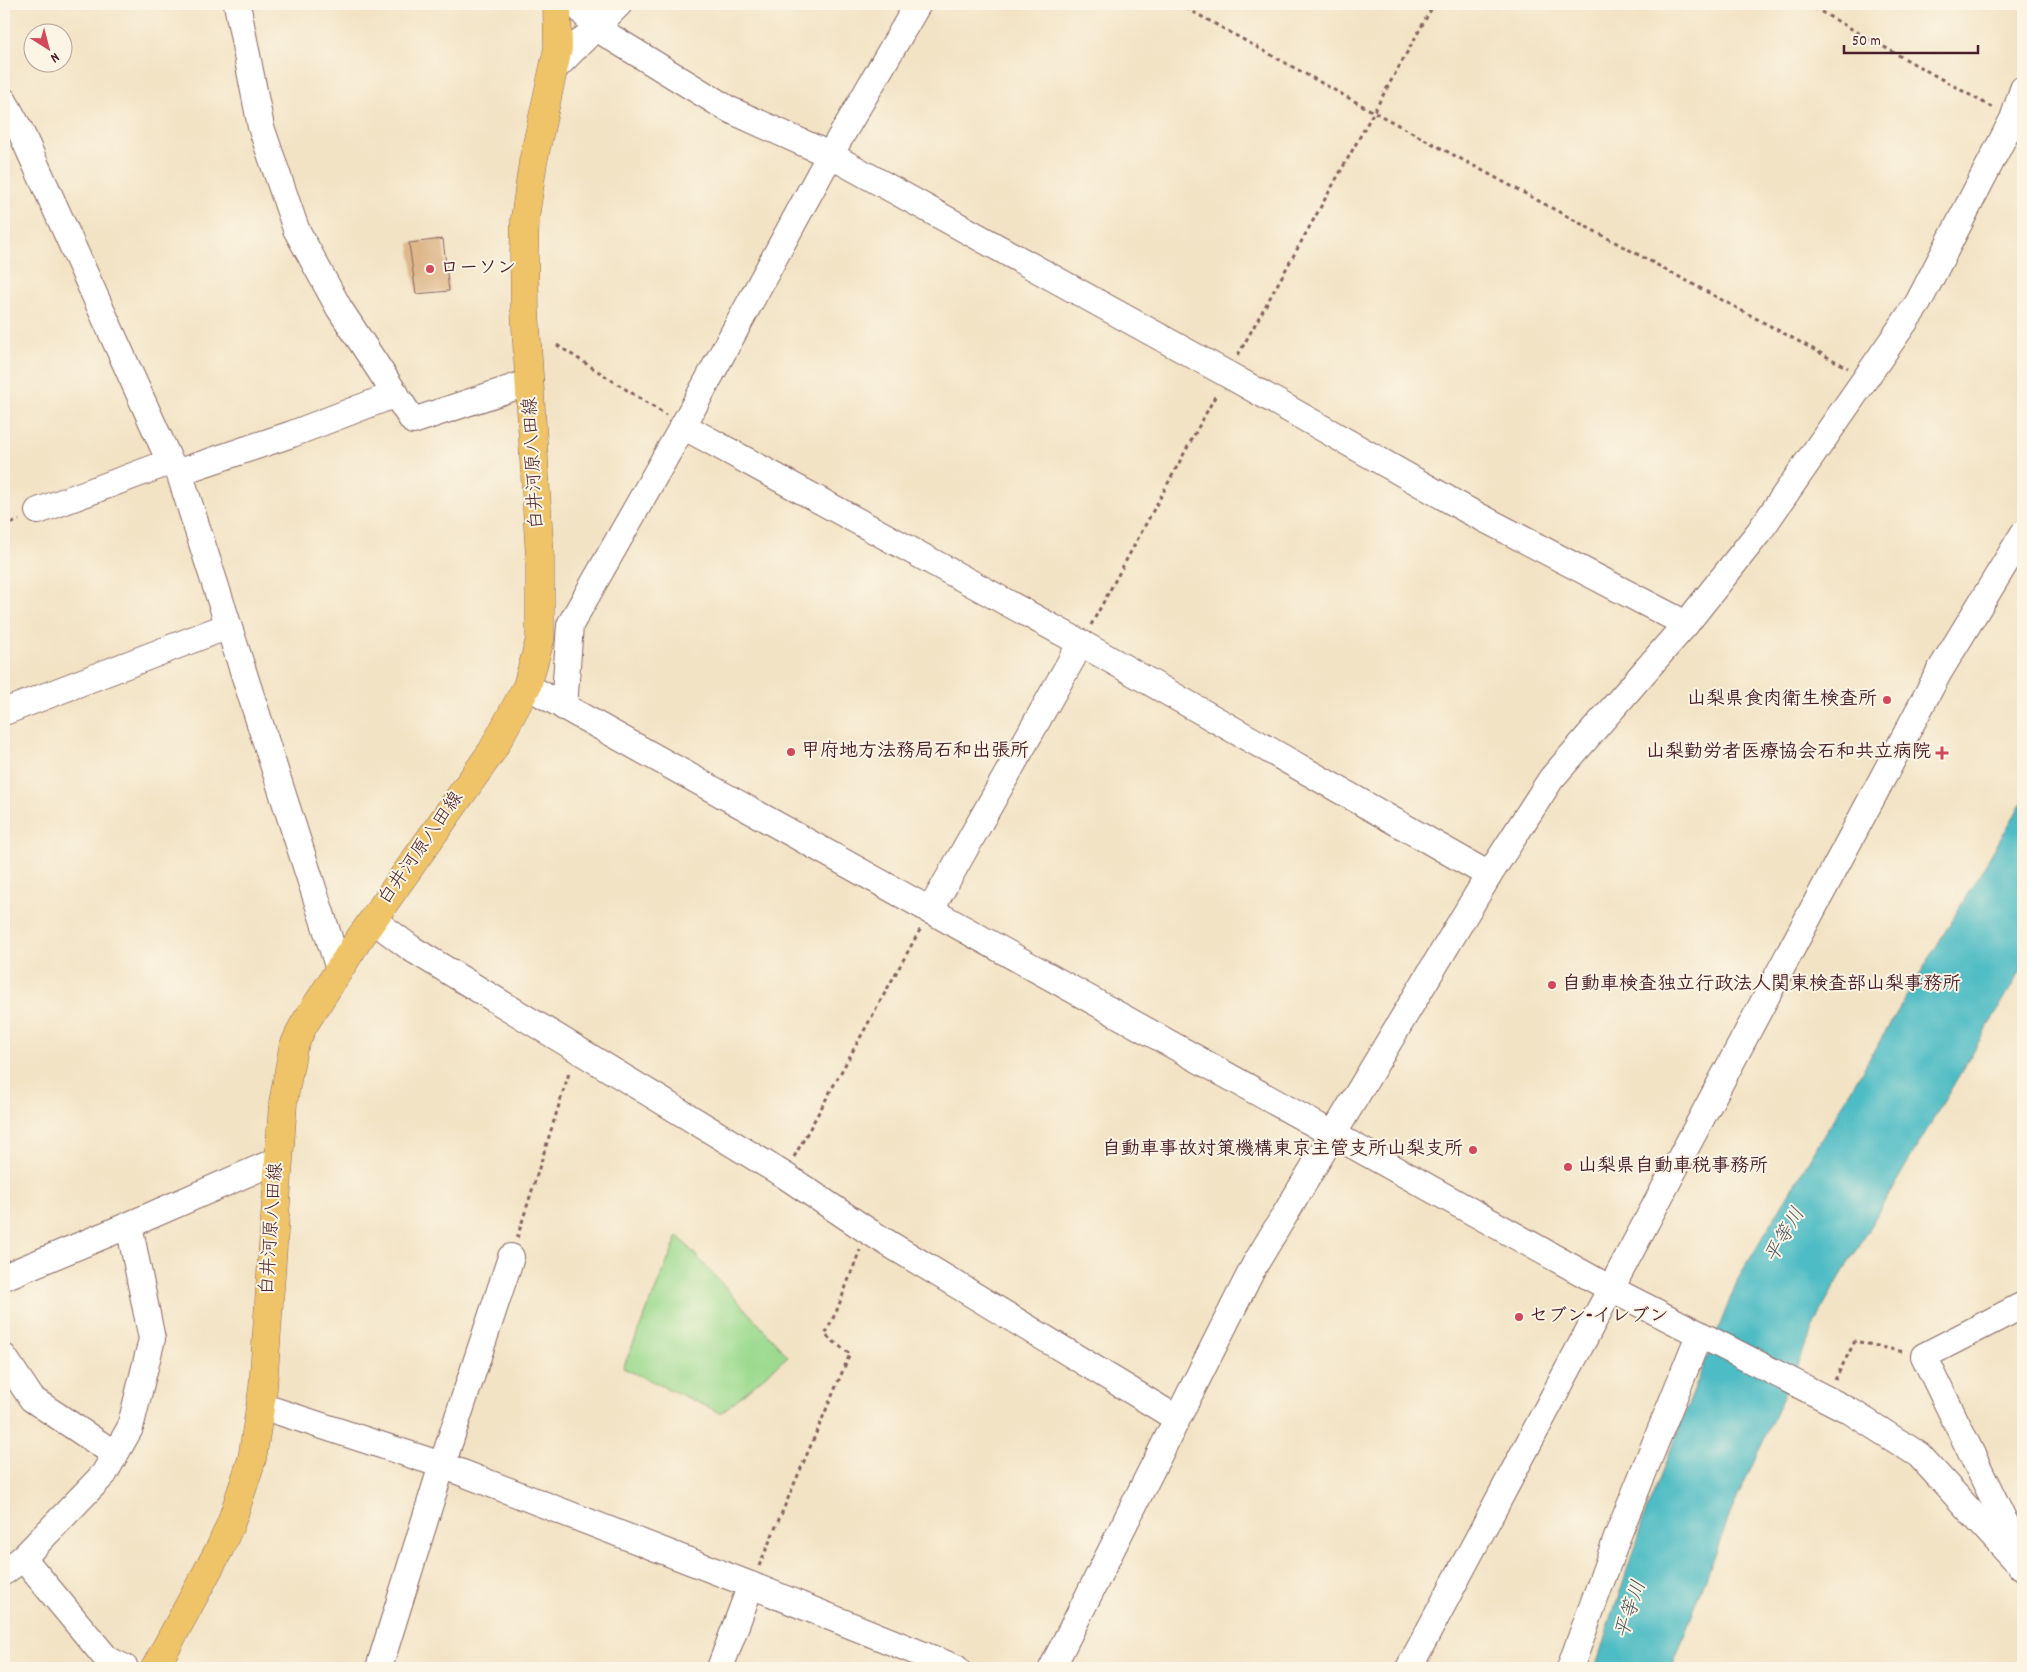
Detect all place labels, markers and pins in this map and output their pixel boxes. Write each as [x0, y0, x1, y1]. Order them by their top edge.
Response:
place label: ローソン [440, 256, 516, 283]
marker: ローソン [424, 263, 436, 275]
place label: 山梨県食肉衛生検査所 [1687, 687, 1877, 714]
marker: 山梨県食肉衛生検査所 [1881, 694, 1893, 706]
place label: 甲府地方法務局石和出張所 [801, 739, 1029, 766]
place label: 山梨勤労者医療協会石和共立病院 [1646, 740, 1931, 767]
marker: 甲府地方法務局石和出張所 [785, 746, 797, 758]
marker: 山梨勤労者医療協会石和共立病院 [1935, 746, 1949, 760]
place label: 自動車検査独立行政法人関東検査部山梨事務所 [1562, 972, 1961, 999]
marker: 自動車検査独立行政法人関東検査部山梨事務所 [1546, 979, 1558, 991]
place label: 自動車事故対策機構東京主管支所山梨支所 [1102, 1137, 1463, 1164]
marker: 自動車事故対策機構東京主管支所山梨支所 [1467, 1144, 1479, 1156]
place label: 山梨県自動車税事務所 [1578, 1154, 1768, 1181]
marker: 山梨県自動車税事務所 [1562, 1161, 1574, 1173]
place label: セブン-イレブン [1529, 1304, 1669, 1331]
marker: セブン-イレブン [1513, 1311, 1525, 1323]

